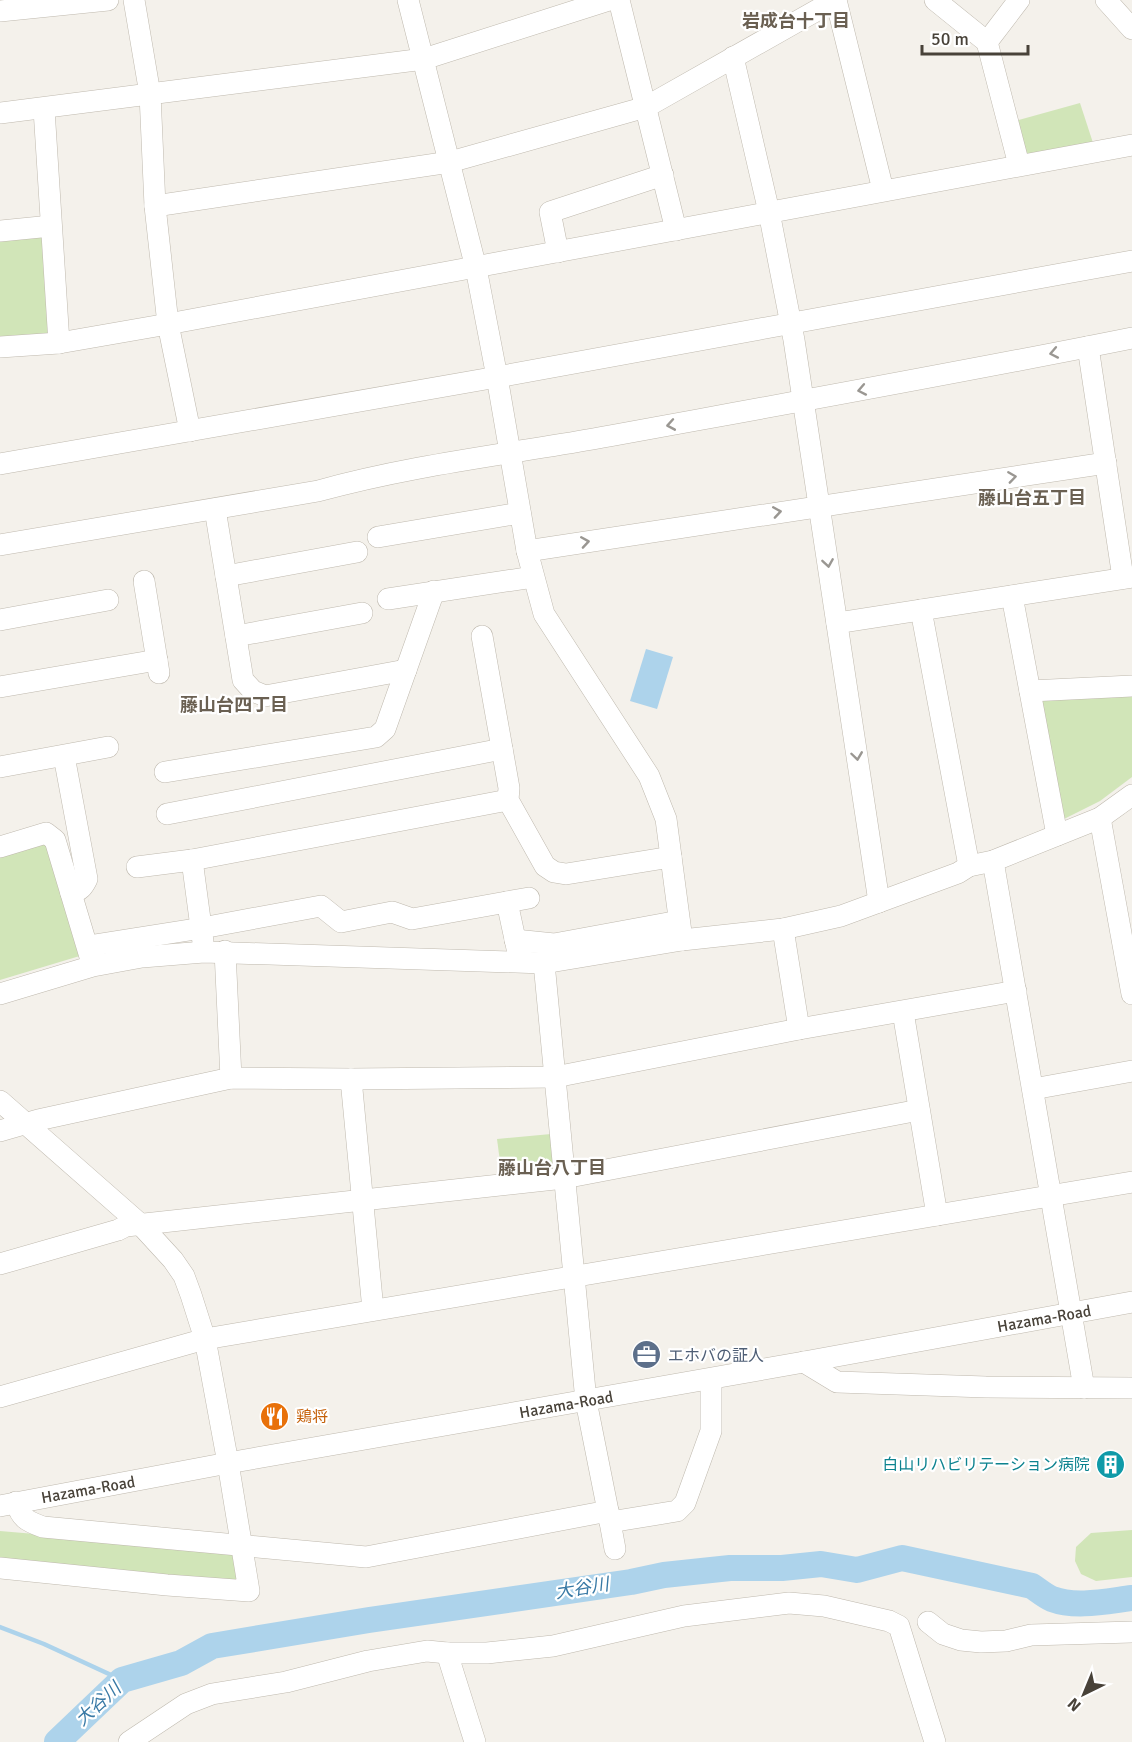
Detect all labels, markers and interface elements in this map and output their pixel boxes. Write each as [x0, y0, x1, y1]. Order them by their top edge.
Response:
district label: 岩成台十丁目 [742, 10, 850, 32]
scale bar [922, 18, 1028, 56]
text: 50 m [931, 28, 969, 50]
one-way arrow [1049, 347, 1059, 359]
one-way arrow [858, 383, 868, 396]
one-way arrow [666, 418, 676, 431]
one-way arrow [1006, 471, 1016, 484]
district label: 藤山台五丁目 [978, 487, 1086, 509]
one-way arrow [772, 506, 782, 519]
one-way arrow [579, 536, 589, 549]
one-way arrow [822, 559, 834, 568]
district label: 藤山台四丁目 [180, 694, 288, 716]
one-way arrow [851, 751, 863, 761]
district label: 藤山台八丁目 [498, 1157, 606, 1179]
street label: Hazama-Road [996, 1301, 1093, 1337]
office icon: エホバの証人 [631, 1339, 663, 1371]
place label: エホバの証人 [668, 1346, 764, 1366]
street label: Hazama-Road [518, 1387, 615, 1423]
restaurant icon: 鶏将 [259, 1400, 291, 1432]
place label: 鶏将 [296, 1407, 328, 1427]
building icon: 白山リハビリテーション病院 [1095, 1448, 1127, 1480]
place label: 白山リハビリテーション病院 [882, 1455, 1090, 1475]
street label: Hazama-Road [40, 1472, 137, 1508]
water label: 大谷川 [554, 1573, 612, 1603]
north arrow [1054, 1664, 1114, 1724]
water label: 大谷川 [71, 1676, 127, 1730]
text: N [1064, 1693, 1085, 1715]

